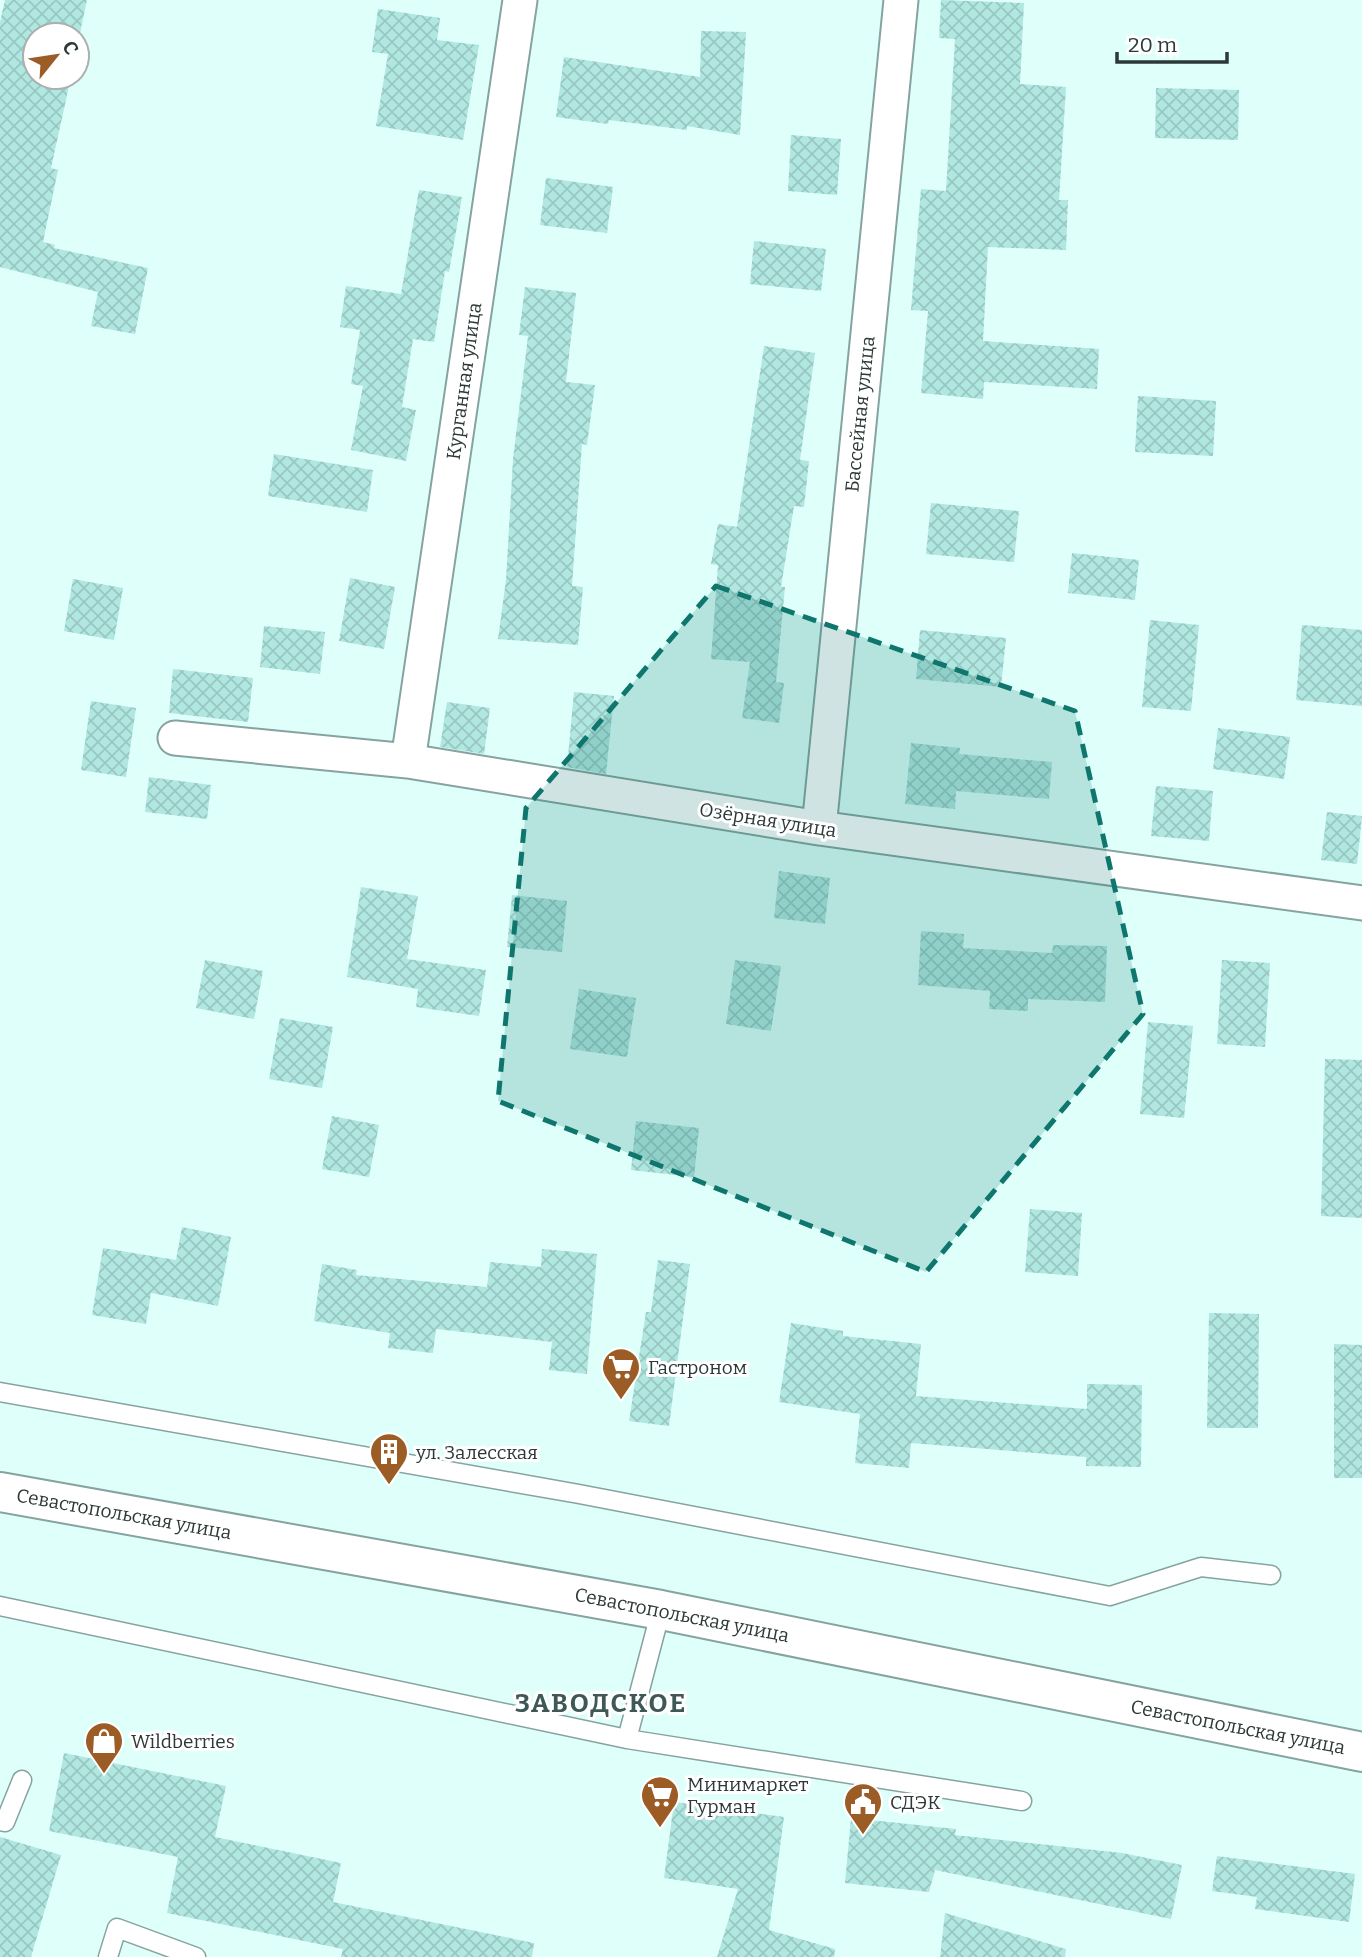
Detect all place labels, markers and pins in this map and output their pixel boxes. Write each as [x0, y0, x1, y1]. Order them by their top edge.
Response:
supermarket icon: Гастроном [600, 1346, 642, 1401]
place label: Гастроном [648, 1356, 747, 1379]
building icon: ул. Залесская [368, 1431, 410, 1486]
place label: ул. Залесская [415, 1441, 538, 1464]
shop icon: Wildberries [83, 1720, 125, 1775]
place label: Wildberries [131, 1730, 235, 1753]
place label: Минимаркет Гурман [687, 1773, 808, 1818]
supermarket icon: Минимаркет Гурман [639, 1774, 681, 1829]
public building icon: СДЭК [842, 1781, 884, 1836]
place label: СДЭК [890, 1791, 941, 1814]

